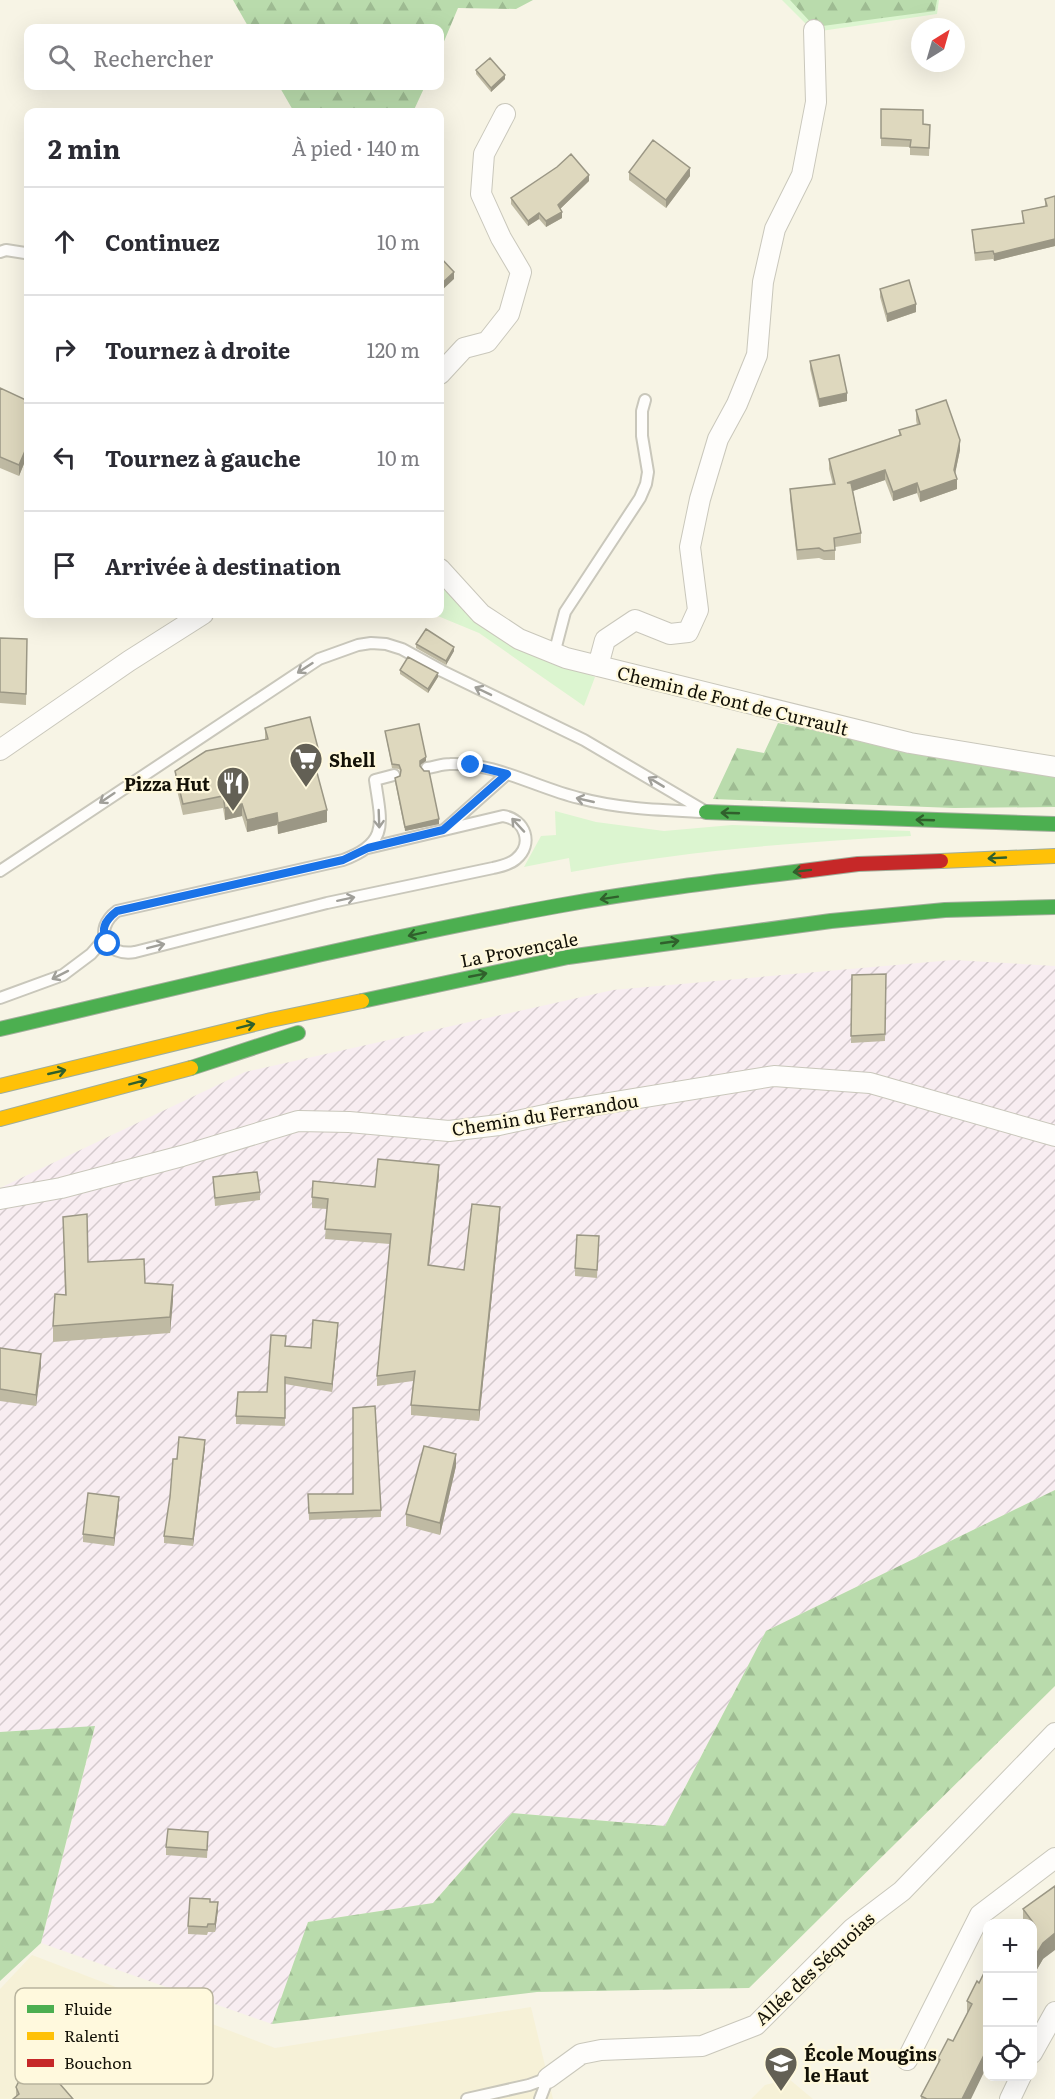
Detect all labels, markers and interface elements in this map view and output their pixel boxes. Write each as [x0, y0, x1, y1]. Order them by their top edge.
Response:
north arrow [911, 18, 965, 72]
search box [24, 24, 444, 90]
icon: search [45, 41, 78, 74]
text: Rechercher [93, 41, 213, 74]
text: 2 min [48, 128, 121, 167]
text: À pied · 140 m [292, 132, 420, 162]
icon: ahead [48, 225, 81, 258]
text: Continuez [105, 225, 220, 258]
text: 10 m [377, 226, 420, 256]
icon: right [48, 333, 81, 366]
text: Tournez à droite [105, 333, 290, 366]
text: 120 m [367, 334, 420, 364]
icon: left [48, 441, 81, 474]
text: Tournez à gauche [105, 441, 301, 474]
text: 10 m [377, 442, 420, 472]
icon: arrive [48, 549, 81, 582]
text: Arrivée à destination [105, 549, 341, 582]
street label: Chemin de Font de Currault [615, 658, 852, 742]
one-way arrow [297, 662, 314, 674]
one-way arrow [475, 685, 493, 697]
supermarket icon: Shell [288, 741, 324, 788]
place label: Shell [329, 746, 376, 773]
route end [457, 751, 483, 777]
restaurant icon: Pizza Hut [215, 765, 251, 812]
place label: Pizza Hut [124, 770, 210, 797]
one-way arrow [648, 776, 665, 788]
one-way arrow [99, 793, 116, 805]
one-way arrow [576, 793, 595, 805]
one-way arrow [721, 807, 741, 819]
one-way arrow [373, 808, 385, 828]
one-way arrow [916, 814, 936, 825]
one-way arrow [511, 817, 525, 832]
one-way arrow [987, 852, 1007, 863]
one-way arrow [793, 865, 813, 876]
one-way arrow [600, 892, 619, 903]
one-way arrow [335, 893, 355, 904]
street label: La Provençale [458, 924, 580, 974]
one-way arrow [408, 929, 428, 940]
route start [94, 930, 120, 956]
one-way arrow [660, 936, 679, 947]
one-way arrow [147, 940, 166, 952]
one-way arrow [52, 969, 69, 981]
one-way arrow [468, 969, 487, 980]
one-way arrow [237, 1020, 256, 1032]
one-way arrow [47, 1066, 66, 1078]
one-way arrow [128, 1076, 147, 1088]
street label: Chemin du Ferrandou [450, 1086, 640, 1142]
street label: Allée des Séquoias [748, 1905, 880, 2031]
map controls [983, 1919, 1037, 2081]
button: + [983, 1919, 1037, 1973]
button: − [983, 1973, 1037, 2027]
legend [15, 1988, 213, 2084]
text: Fluide [64, 1996, 112, 2020]
text: Ralenti [64, 2023, 119, 2047]
button: locate [983, 2027, 1037, 2081]
place label: École Mougins le Haut [804, 2040, 937, 2088]
school or university icon: École Mougins le Haut [763, 2045, 799, 2092]
text: Bouchon [64, 2050, 133, 2074]

